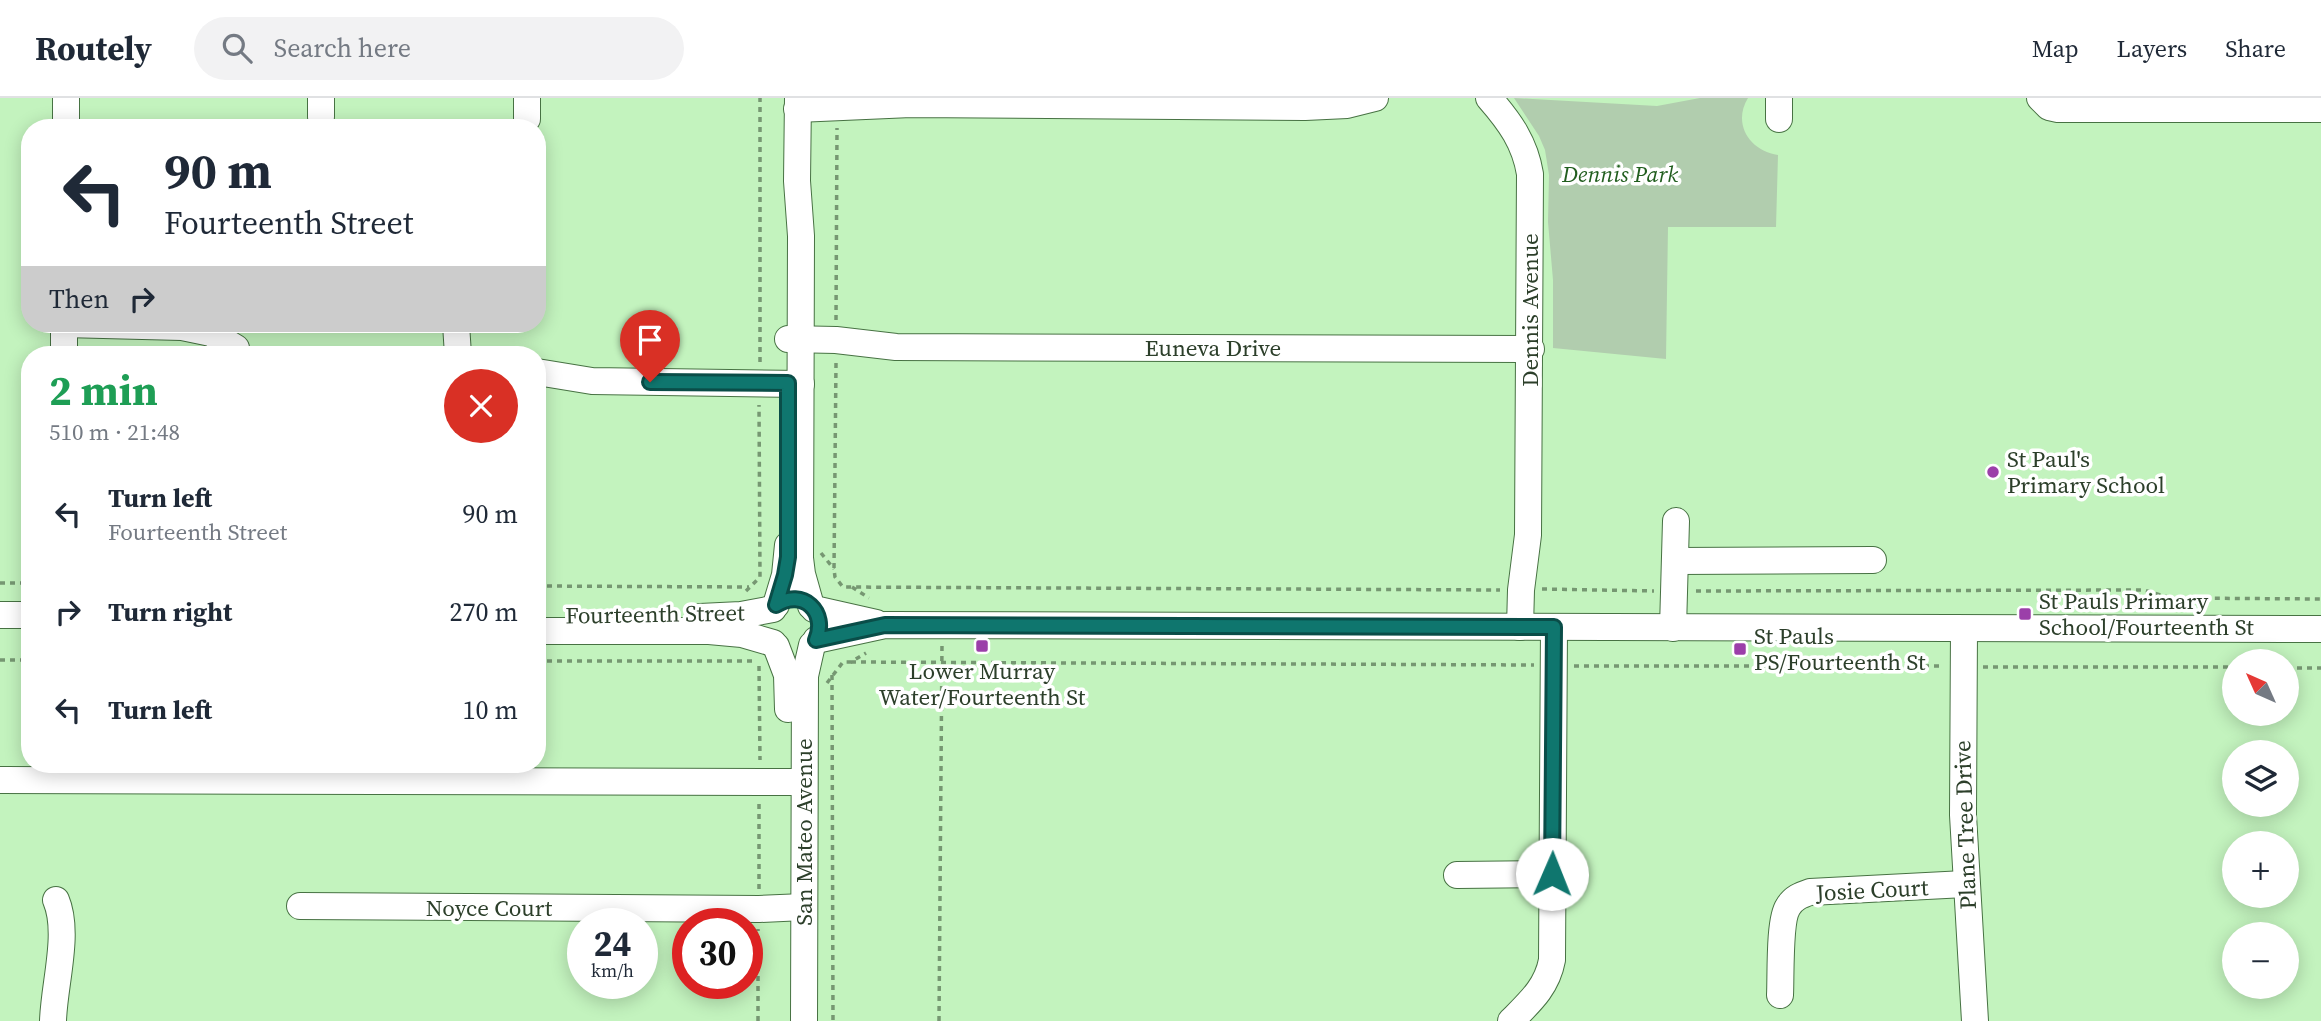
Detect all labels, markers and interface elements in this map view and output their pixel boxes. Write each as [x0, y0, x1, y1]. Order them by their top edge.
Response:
search box [194, 17, 684, 80]
text: Routely [35, 26, 152, 71]
icon: search [218, 29, 256, 67]
text: Search here [274, 30, 411, 66]
text: Map [2032, 32, 2079, 65]
text: Layers [2117, 32, 2187, 65]
text: Share [2225, 32, 2286, 65]
text: 90 m [164, 137, 272, 204]
icon: left [49, 147, 140, 238]
park label: Dennis Park [1561, 158, 1678, 190]
text: Fourteenth Street [164, 201, 413, 245]
street label: Dennis Avenue [1514, 233, 1546, 387]
icon: right [123, 280, 161, 318]
text: Then [49, 281, 109, 317]
pin [620, 310, 680, 382]
icon: arrive [631, 321, 669, 359]
street label: Euneva Drive [1145, 332, 1281, 364]
text: 2 min [49, 361, 158, 419]
button: close [444, 369, 518, 443]
text: 510 m · 21:48 [49, 416, 180, 448]
place label: St Paul's Primary School [2007, 443, 2165, 501]
marker: St Paul's Primary School [1985, 464, 2001, 480]
text: Turn left [108, 480, 212, 516]
icon: left [49, 495, 87, 533]
text: 90 m [463, 496, 518, 532]
text: Fourteenth Street [108, 516, 287, 548]
place label: St Pauls Primary School/Fourteenth St [2039, 585, 2254, 643]
icon: right [49, 593, 87, 631]
text: Turn right [108, 594, 232, 630]
text: 270 m [450, 594, 518, 630]
street label: Fourteenth Street [565, 596, 745, 632]
marker: St Pauls Primary School/Fourteenth St [2017, 606, 2033, 622]
place label: St Pauls PS/Fourteenth St [1754, 620, 1926, 678]
marker: Lower Murray Water/Fourteenth St [974, 638, 990, 654]
marker: St Pauls PS/Fourteenth St [1732, 641, 1748, 657]
north arrow [2222, 649, 2300, 726]
map controls [2222, 649, 2299, 999]
place label: Lower Murray Water/Fourteenth St [879, 655, 1086, 713]
icon: left [49, 691, 87, 729]
text: Turn left [108, 692, 212, 728]
text: 10 m [463, 692, 518, 728]
street label: San Mateo Avenue [788, 738, 820, 926]
street label: Plane Tree Drive [1946, 740, 1984, 910]
button: layers [2222, 740, 2299, 817]
button: + [2222, 831, 2299, 908]
position arrow [1515, 837, 1589, 911]
street label: Josie Court [1814, 871, 1930, 909]
street label: Noyce Court [426, 892, 553, 924]
speed limit sign: 30 [672, 908, 763, 999]
text: 24 [594, 920, 631, 968]
button: − [2222, 922, 2299, 999]
text: km/h [591, 958, 634, 983]

